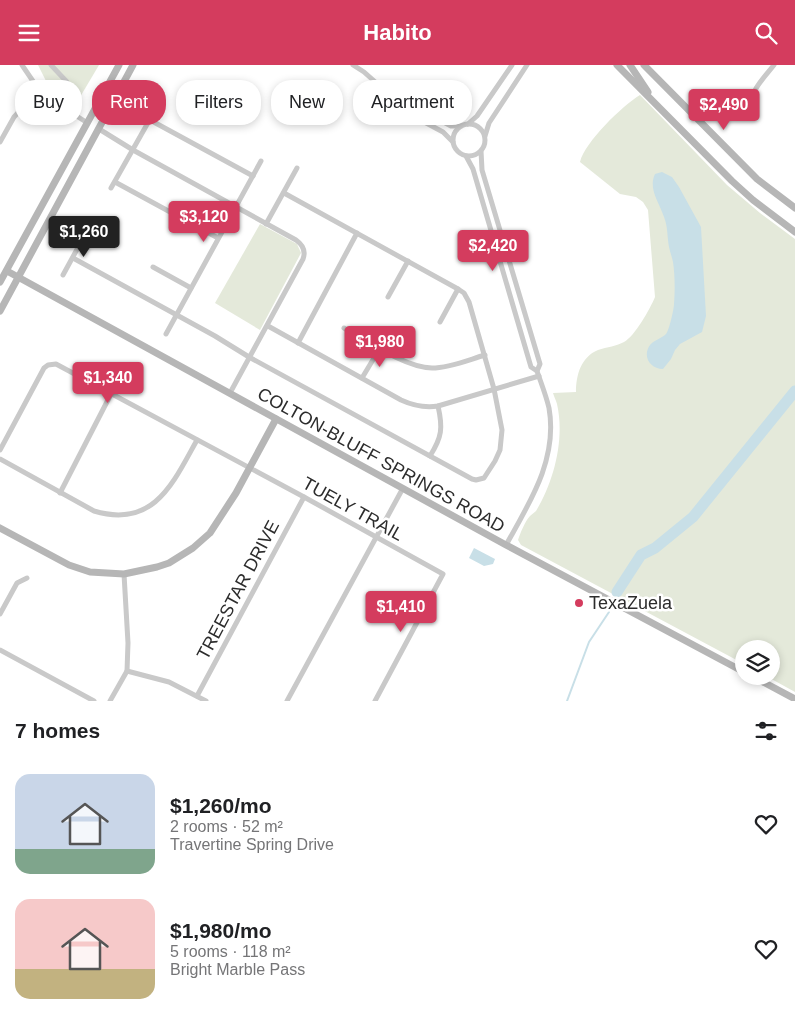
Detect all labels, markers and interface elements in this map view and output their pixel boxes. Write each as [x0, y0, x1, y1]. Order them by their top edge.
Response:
icon: menu [15, 19, 43, 47]
icon: search [752, 19, 780, 47]
text: Habito [363, 20, 432, 45]
chip: Buy [15, 80, 82, 125]
chip: Rent [92, 80, 166, 125]
chip: Filters [176, 80, 261, 125]
chip: New [271, 80, 343, 125]
chip: Apartment [353, 80, 472, 125]
pin: $2,490 [683, 88, 765, 131]
text: $2,490 [700, 96, 748, 113]
pin: $3,120 [163, 201, 245, 243]
text: $3,120 [180, 208, 228, 225]
pin: $1,260 [43, 215, 125, 258]
text: $1,260 [60, 223, 108, 240]
pin: $2,420 [452, 229, 534, 272]
text: $2,420 [469, 237, 517, 254]
pin: $1,980 [339, 325, 421, 368]
text: $1,980 [356, 333, 404, 350]
pin: $1,340 [67, 361, 149, 404]
text: $1,340 [84, 369, 132, 386]
street label: COLTON-BLUFF SPRINGS ROAD [254, 384, 508, 536]
street label: TUELY TRAIL [299, 473, 407, 545]
street label: TREESTAR DRIVE [193, 517, 283, 663]
pin: $1,410 [360, 591, 442, 633]
place label: TexaZuela [589, 593, 673, 613]
marker: TexaZuela [573, 597, 585, 609]
text: $1,410 [377, 598, 425, 615]
map controls [735, 640, 780, 685]
button: layers [735, 640, 780, 685]
icon: filters [752, 717, 780, 745]
text: 7 homes [15, 719, 100, 742]
icon: home [55, 794, 115, 854]
text: $1,260/mo [170, 794, 272, 817]
icon: heart [752, 810, 780, 838]
text: 2 rooms · 52 m² [170, 818, 283, 835]
text: Travertine Spring Drive [170, 836, 334, 853]
icon: home [55, 919, 115, 979]
text: $1,980/mo [170, 919, 272, 942]
icon: heart [752, 935, 780, 963]
text: 5 rooms · 118 m² [170, 943, 291, 960]
text: Bright Marble Pass [170, 961, 305, 978]

